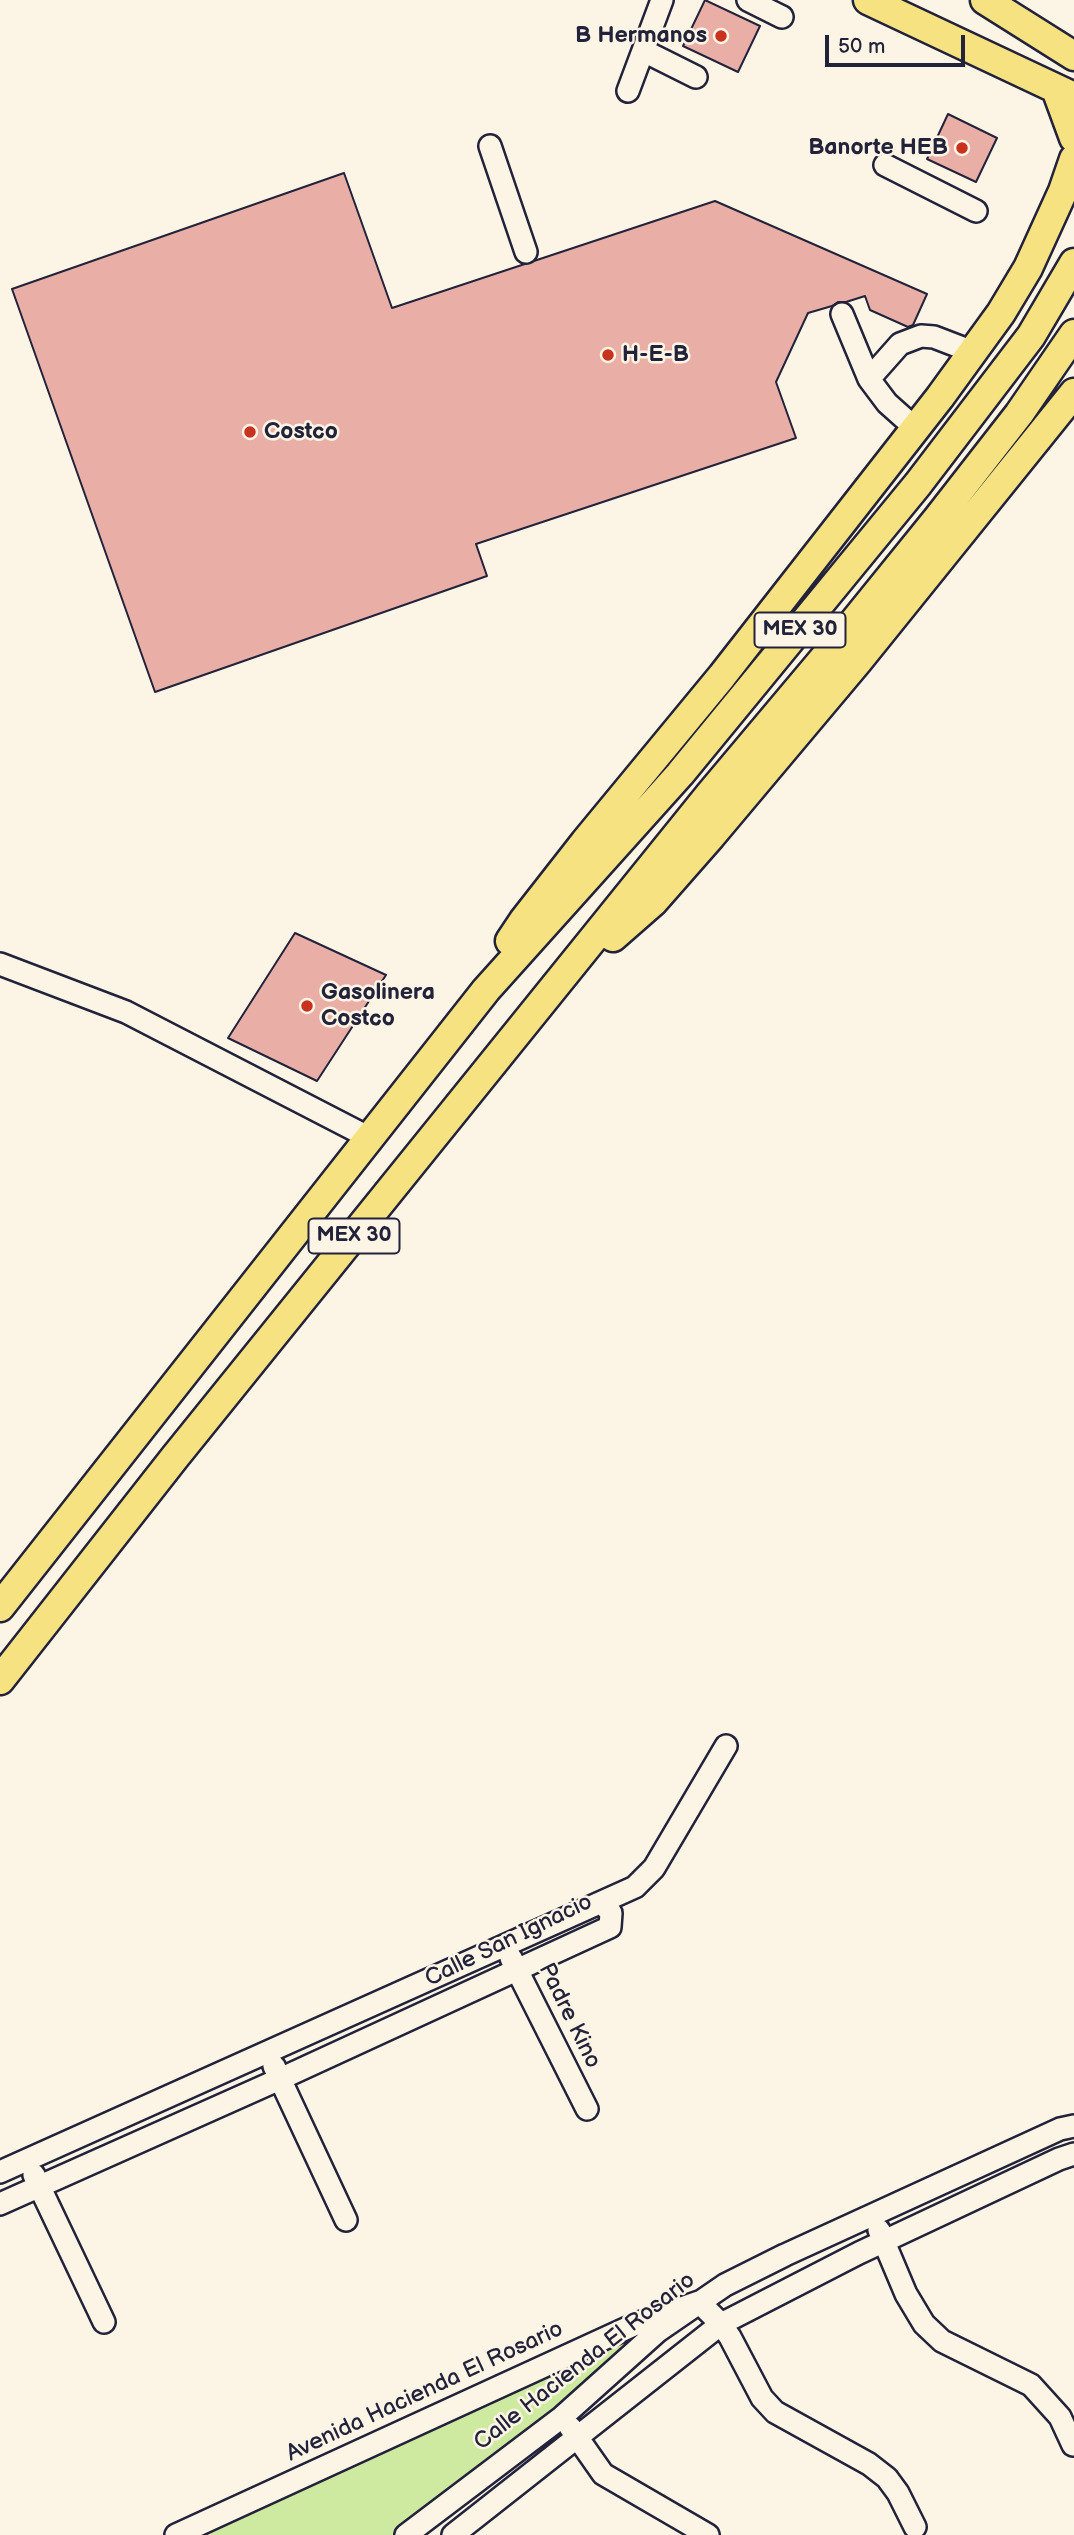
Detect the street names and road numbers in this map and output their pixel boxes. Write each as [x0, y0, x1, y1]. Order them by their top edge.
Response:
road number: MEX 30 [754, 612, 846, 648]
road number: MEX 30 [308, 1218, 400, 1254]
street label: Calle San Ignacio [421, 1889, 597, 1993]
street label: Padre Kino [532, 1959, 606, 2073]
street label: Calle Hacienda El Rosario [469, 2267, 701, 2457]
street label: Avenida Hacienda El Rosario [282, 2316, 568, 2468]

